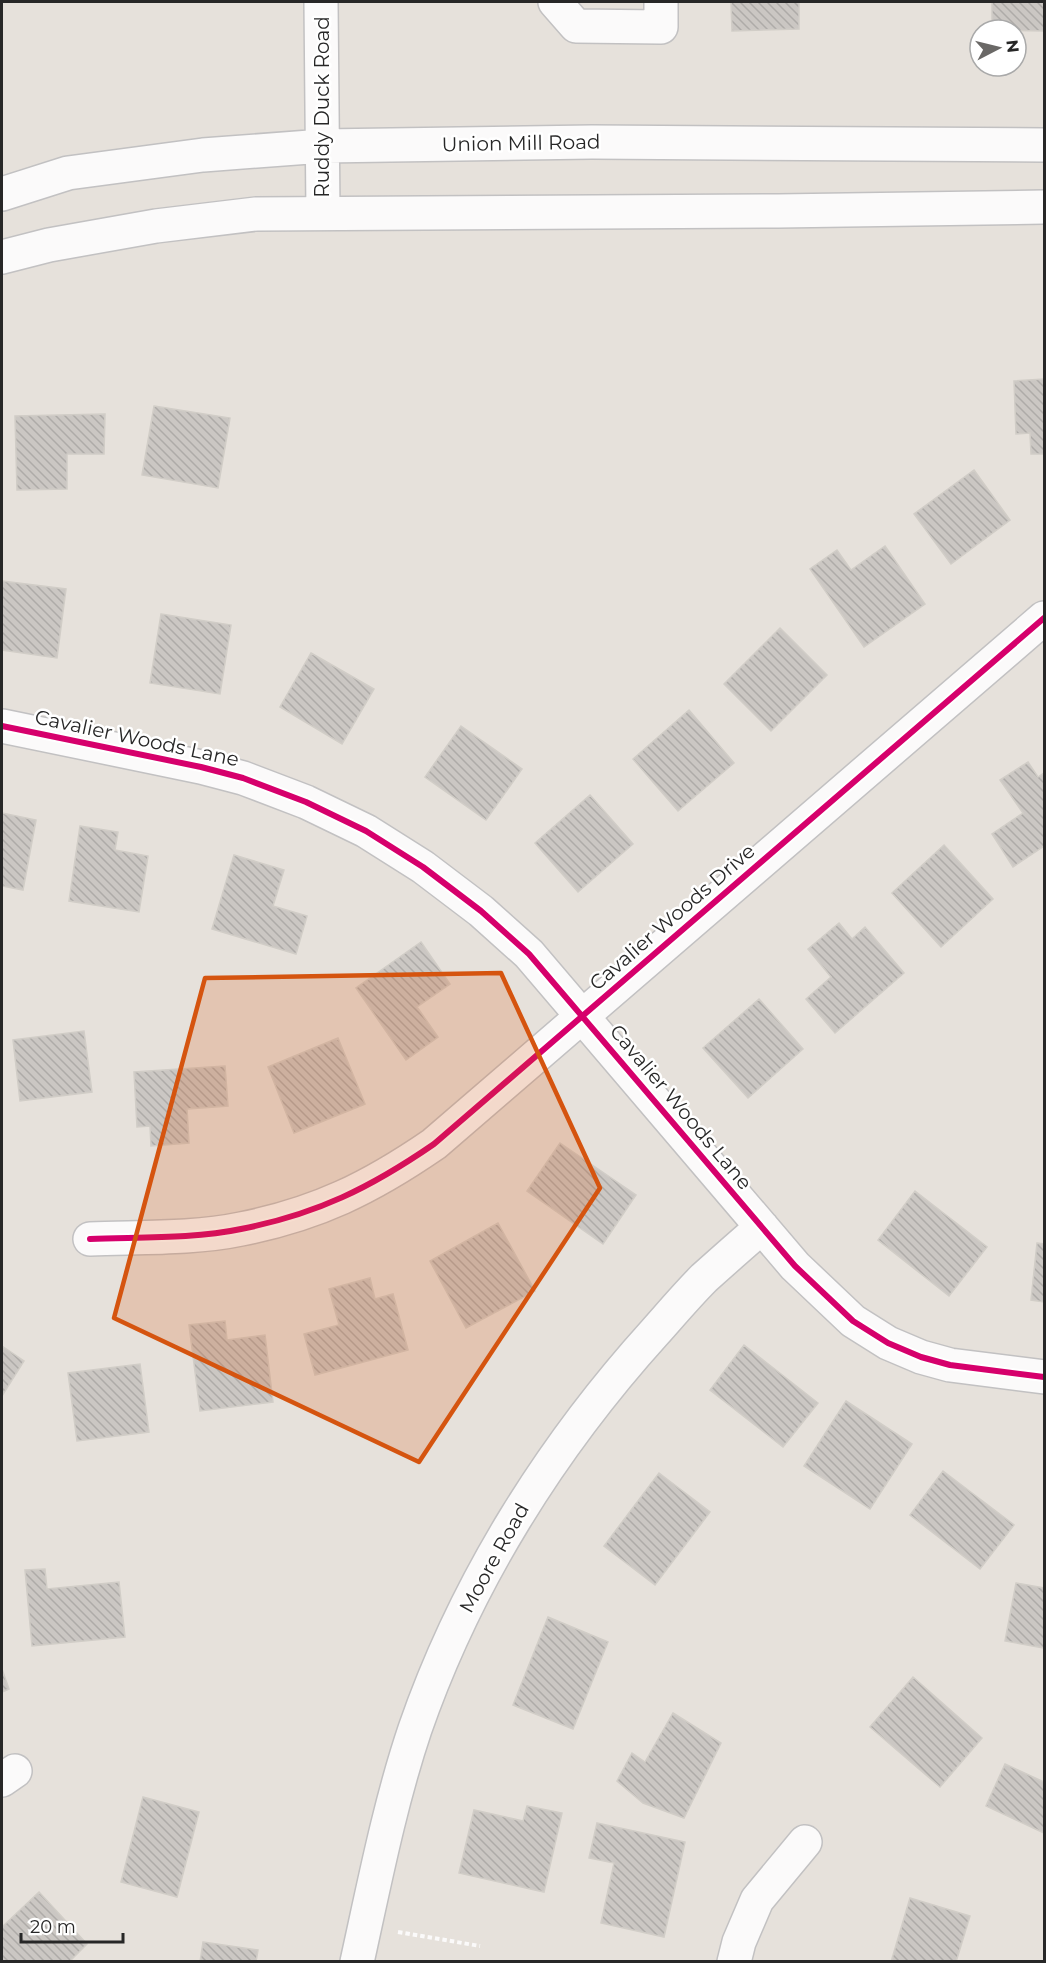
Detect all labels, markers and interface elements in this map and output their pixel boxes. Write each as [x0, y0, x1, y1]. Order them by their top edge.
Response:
street label: Ruddy Duck Road [310, 16, 334, 198]
north arrow [968, 18, 1028, 78]
text: N [1002, 39, 1023, 54]
street label: Union Mill Road [441, 130, 601, 156]
street label: Cavalier Woods Lane [33, 705, 241, 771]
street label: Cavalier Woods Drive [584, 839, 760, 995]
street label: Cavalier Woods Lane [605, 1020, 757, 1194]
street label: Moore Road [454, 1499, 534, 1617]
scale bar [21, 1906, 123, 1944]
text: 20 m [30, 1916, 76, 1938]

